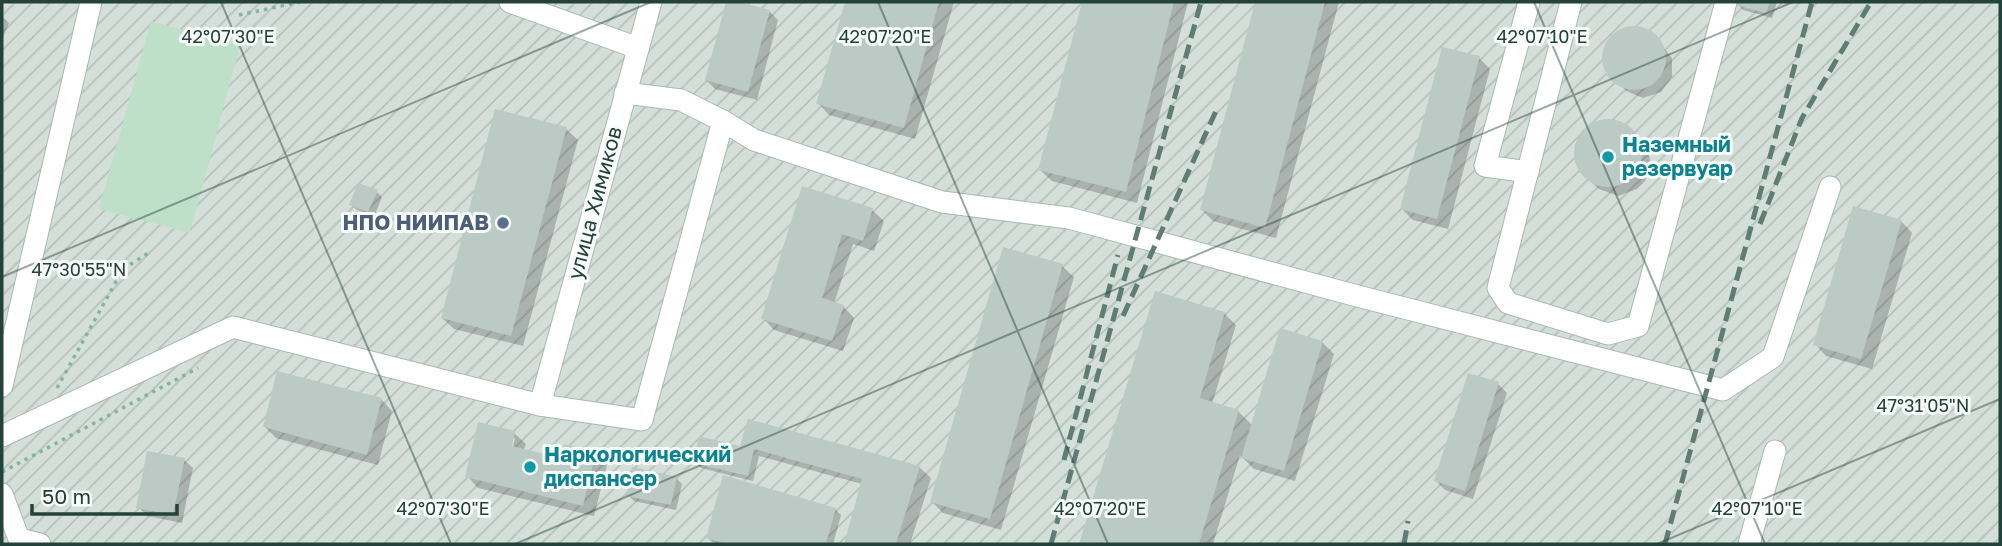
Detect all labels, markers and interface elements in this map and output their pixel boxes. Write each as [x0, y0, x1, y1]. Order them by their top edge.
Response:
text: 42°07'30"E [182, 25, 274, 47]
text: 42°07'20"E [839, 25, 931, 47]
text: 42°07'10"E [1497, 25, 1588, 47]
street label: улица Химиков [561, 123, 627, 282]
place label: Наземный резервуар [1622, 131, 1733, 181]
marker: Наземный резервуар [1600, 149, 1616, 165]
place label: НПО НИИПАВ [343, 209, 489, 235]
marker: НПО НИИПАВ [495, 215, 511, 231]
text: 47°30'55"N [32, 258, 126, 280]
text: 47°31'05"N [1876, 394, 1970, 416]
place label: Наркологический диспансер [544, 441, 731, 491]
marker: Наркологический диспансер [522, 459, 538, 475]
scale bar [32, 472, 177, 516]
text: 50 m [42, 483, 91, 509]
text: 42°07'30"E [397, 497, 489, 519]
text: 42°07'20"E [1054, 497, 1146, 519]
text: 42°07'10"E [1712, 497, 1803, 519]

